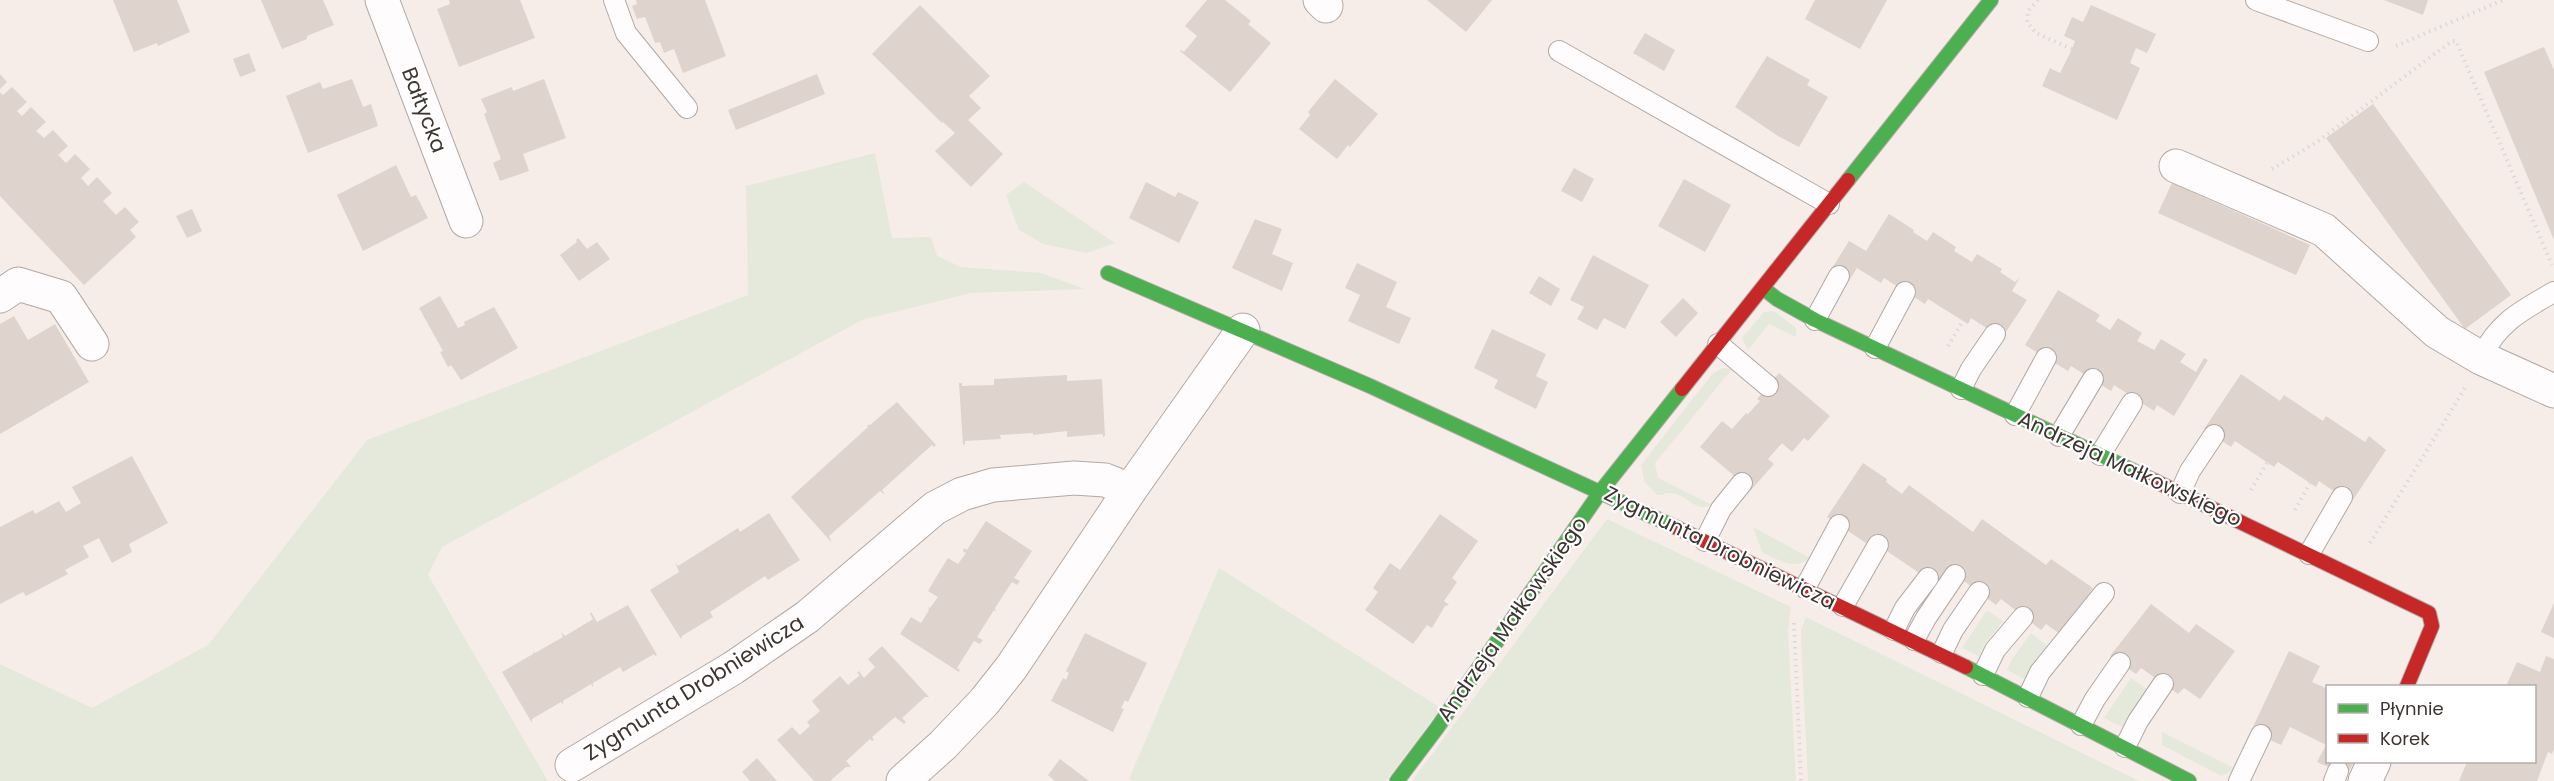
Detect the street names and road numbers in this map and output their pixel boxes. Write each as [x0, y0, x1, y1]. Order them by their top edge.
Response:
street label: Bałtycka [395, 63, 454, 157]
street label: Andrzeja Małkowskiego [2014, 404, 2247, 533]
street label: Zygmunta Drobniewicza [1600, 479, 1841, 616]
street label: Andrzeja Małkowskiego [1430, 511, 1593, 727]
street label: Zygmunta Drobniewicza [578, 608, 809, 767]

